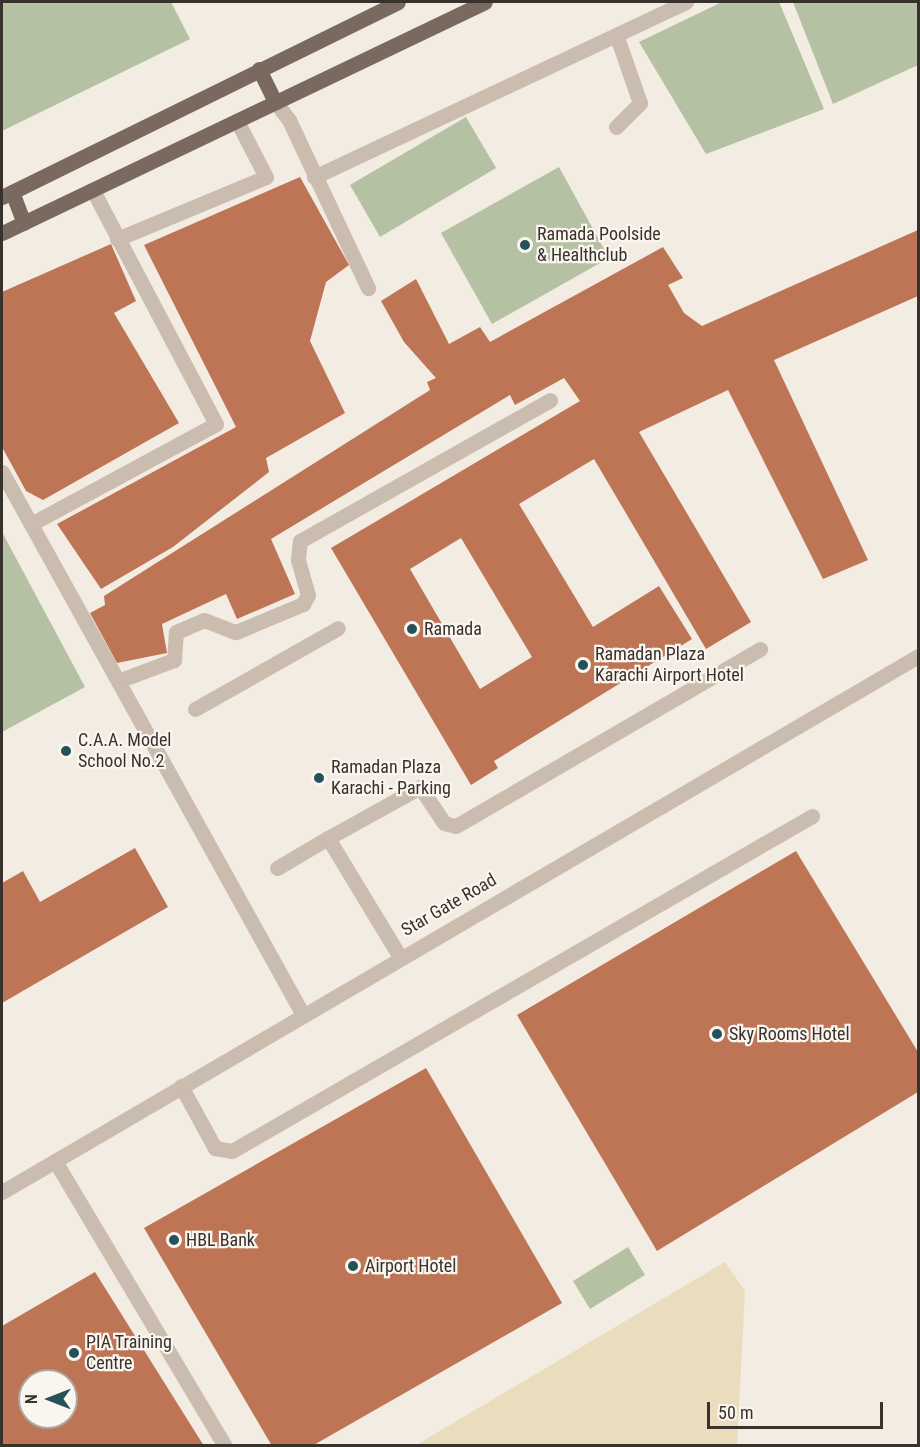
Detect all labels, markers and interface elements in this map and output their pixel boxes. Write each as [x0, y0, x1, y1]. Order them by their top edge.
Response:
place label: Ramada Poolside & Healthclub [537, 224, 661, 266]
marker: Ramada Poolside & Healthclub [518, 238, 532, 252]
place label: Ramada [424, 618, 482, 640]
marker: Ramada [405, 622, 419, 636]
place label: Ramadan Plaza Karachi Airport Hotel [595, 644, 744, 686]
marker: Ramadan Plaza Karachi Airport Hotel [576, 658, 590, 672]
place label: C.A.A. Model School No.2 [78, 730, 171, 772]
marker: C.A.A. Model School No.2 [59, 744, 73, 758]
place label: Ramadan Plaza Karachi - Parking [331, 757, 451, 800]
marker: Ramadan Plaza Karachi - Parking [312, 771, 326, 785]
street label: Star Gate Road [398, 869, 500, 941]
place label: Sky Rooms Hotel [729, 1023, 850, 1045]
marker: Sky Rooms Hotel [710, 1027, 724, 1041]
place label: HBL Bank [186, 1229, 255, 1251]
marker: HBL Bank [167, 1233, 181, 1247]
place label: Airport Hotel [365, 1255, 456, 1277]
marker: Airport Hotel [346, 1259, 360, 1273]
place label: PIA Training Centre [86, 1332, 172, 1374]
marker: PIA Training Centre [67, 1346, 81, 1360]
north arrow [18, 1369, 78, 1429]
scale bar [710, 1390, 886, 1428]
text: N [22, 1394, 41, 1404]
text: 50 m [718, 1402, 753, 1423]

